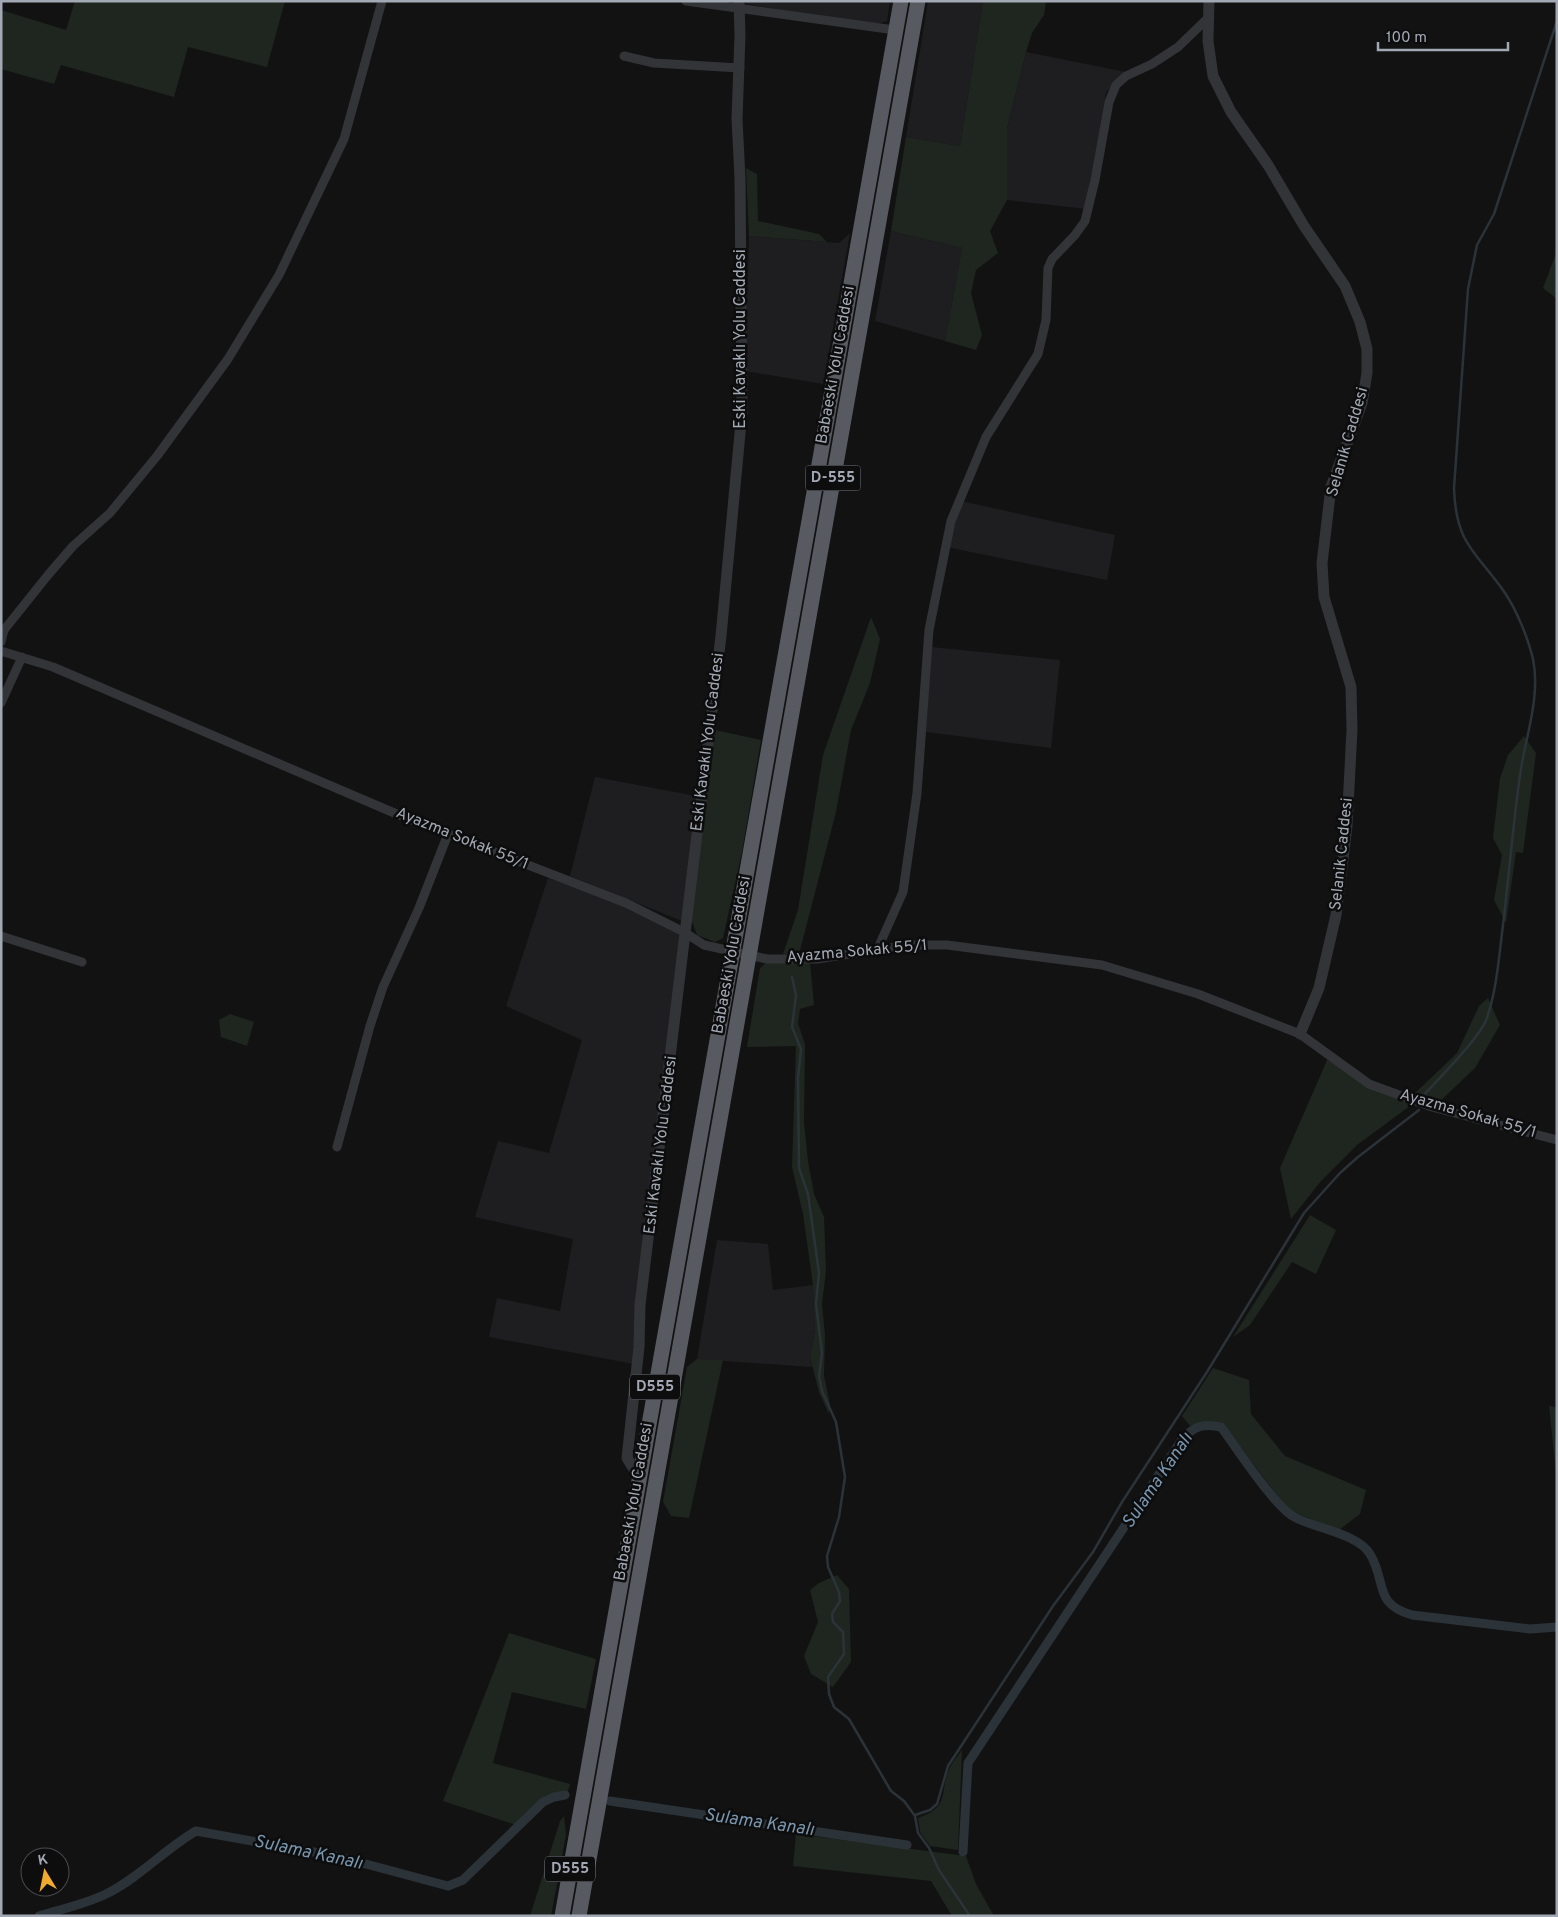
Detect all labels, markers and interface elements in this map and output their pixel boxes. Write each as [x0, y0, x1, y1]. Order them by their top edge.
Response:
scale bar [1378, 20, 1508, 52]
text: 100 m [1386, 29, 1427, 48]
street label: Eski Kavaklı Yolu Caddesi [731, 249, 751, 429]
street label: Babaeski Yolu Caddesi [812, 284, 860, 446]
street label: Selanik Caddesi [1323, 385, 1373, 499]
road number: D-555 [806, 466, 860, 490]
street label: Eski Kavaklı Yolu Caddesi [687, 652, 729, 832]
street label: Selanik Caddesi [1326, 797, 1358, 911]
street label: Ayazma Sokak 55/1 [393, 803, 531, 875]
street label: Babaeski Yolu Caddesi [708, 874, 756, 1036]
street label: Ayazma Sokak 55/1 [786, 936, 928, 968]
street label: Eski Kavaklı Yolu Caddesi [640, 1055, 682, 1235]
street label: Ayazma Sokak 55/1 [1397, 1085, 1539, 1143]
road number: D555 [630, 1374, 680, 1400]
street label: Babaeski Yolu Caddesi [610, 1421, 658, 1583]
water label: Sulama Kanalı [1118, 1428, 1199, 1533]
water label: Sulama Kanalı [703, 1804, 816, 1842]
water label: Sulama Kanalı [252, 1830, 365, 1876]
north arrow [20, 1847, 70, 1897]
text: K [37, 1851, 49, 1870]
road number: D555 [545, 1856, 595, 1882]

